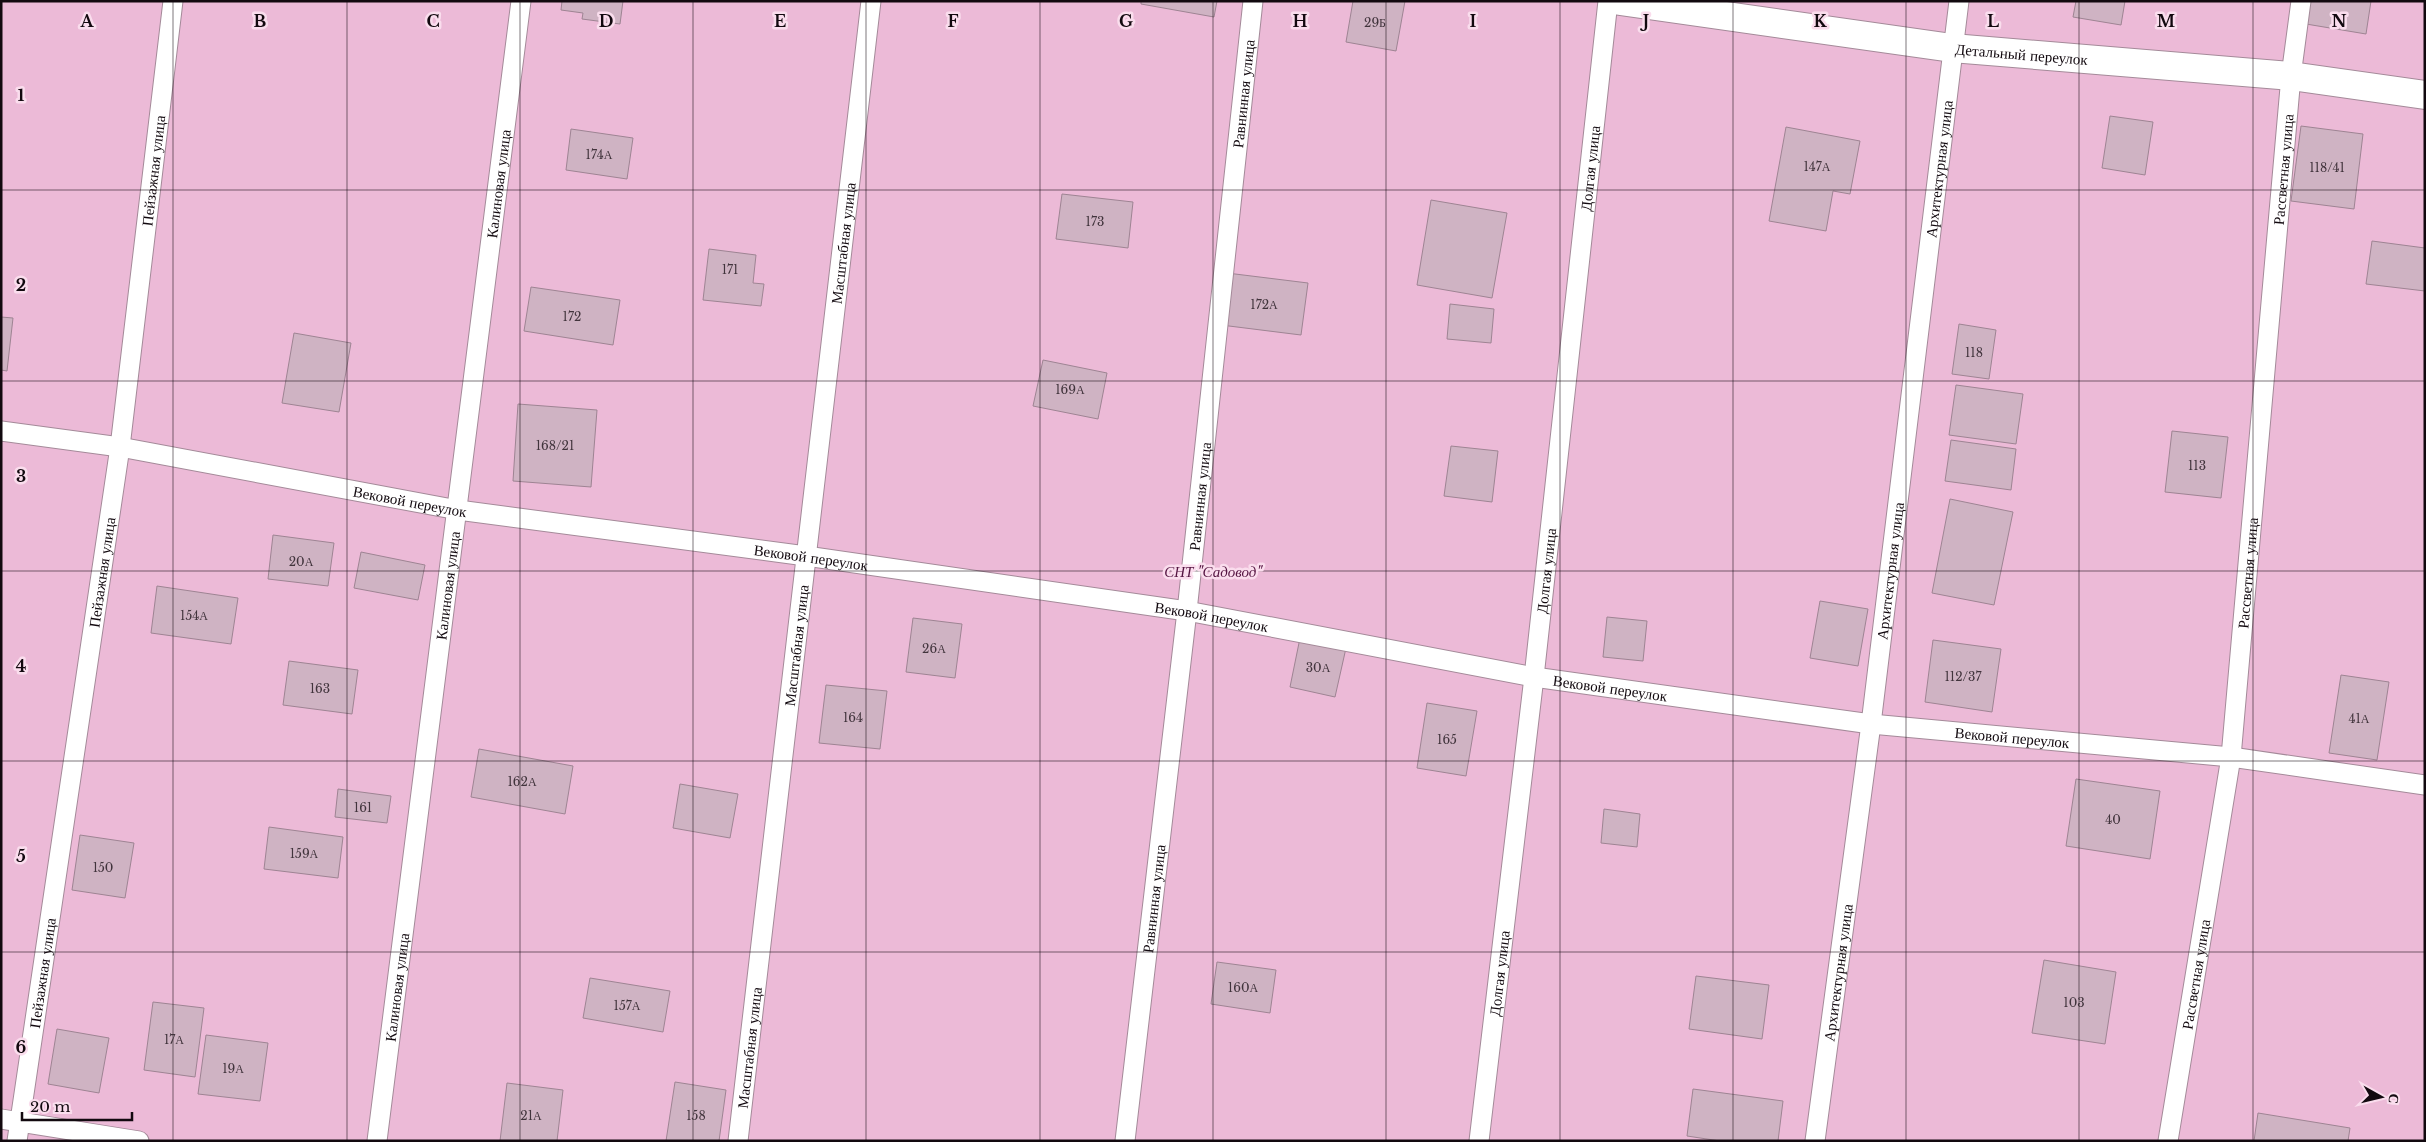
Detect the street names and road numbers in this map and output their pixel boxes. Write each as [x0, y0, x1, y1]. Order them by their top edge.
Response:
street label: Равнинная улица [1228, 38, 1258, 149]
street label: Детальный переулок [1954, 39, 2089, 69]
street label: Архитектурная улица [1921, 99, 1956, 239]
street label: Рассветная улица [2268, 113, 2297, 226]
street label: Пейзажная улица [137, 114, 169, 227]
street label: Долгая улица [1576, 124, 1604, 212]
street label: Калиновая улица [482, 128, 514, 239]
street label: Масштабная улица [826, 181, 859, 305]
street label: Равнинная улица [1184, 441, 1215, 552]
street label: Вековой переулок [352, 481, 469, 521]
street label: Архитектурная улица [1872, 501, 1907, 641]
street label: Пейзажная улица [84, 515, 119, 629]
street label: Рассветная улица [2233, 516, 2262, 629]
street label: Долгая улица [1531, 527, 1560, 615]
street label: Калиновая улица [431, 530, 464, 641]
street label: Вековой переулок [753, 540, 870, 574]
street label: Масштабная улица [779, 583, 812, 707]
street label: Вековой переулок [1154, 597, 1271, 636]
street label: Вековой переулок [1552, 670, 1669, 705]
street label: Вековой переулок [1954, 722, 2071, 752]
street label: Равнинная улица [1138, 843, 1169, 954]
street label: Архитектурная улица [1819, 902, 1856, 1042]
street label: Пейзажная улица [24, 916, 60, 1029]
street label: Рассветная улица [2177, 917, 2214, 1031]
street label: Долгая улица [1484, 929, 1513, 1017]
street label: Калиновая улица [380, 931, 413, 1043]
street label: Масштабная улица [732, 985, 765, 1109]

